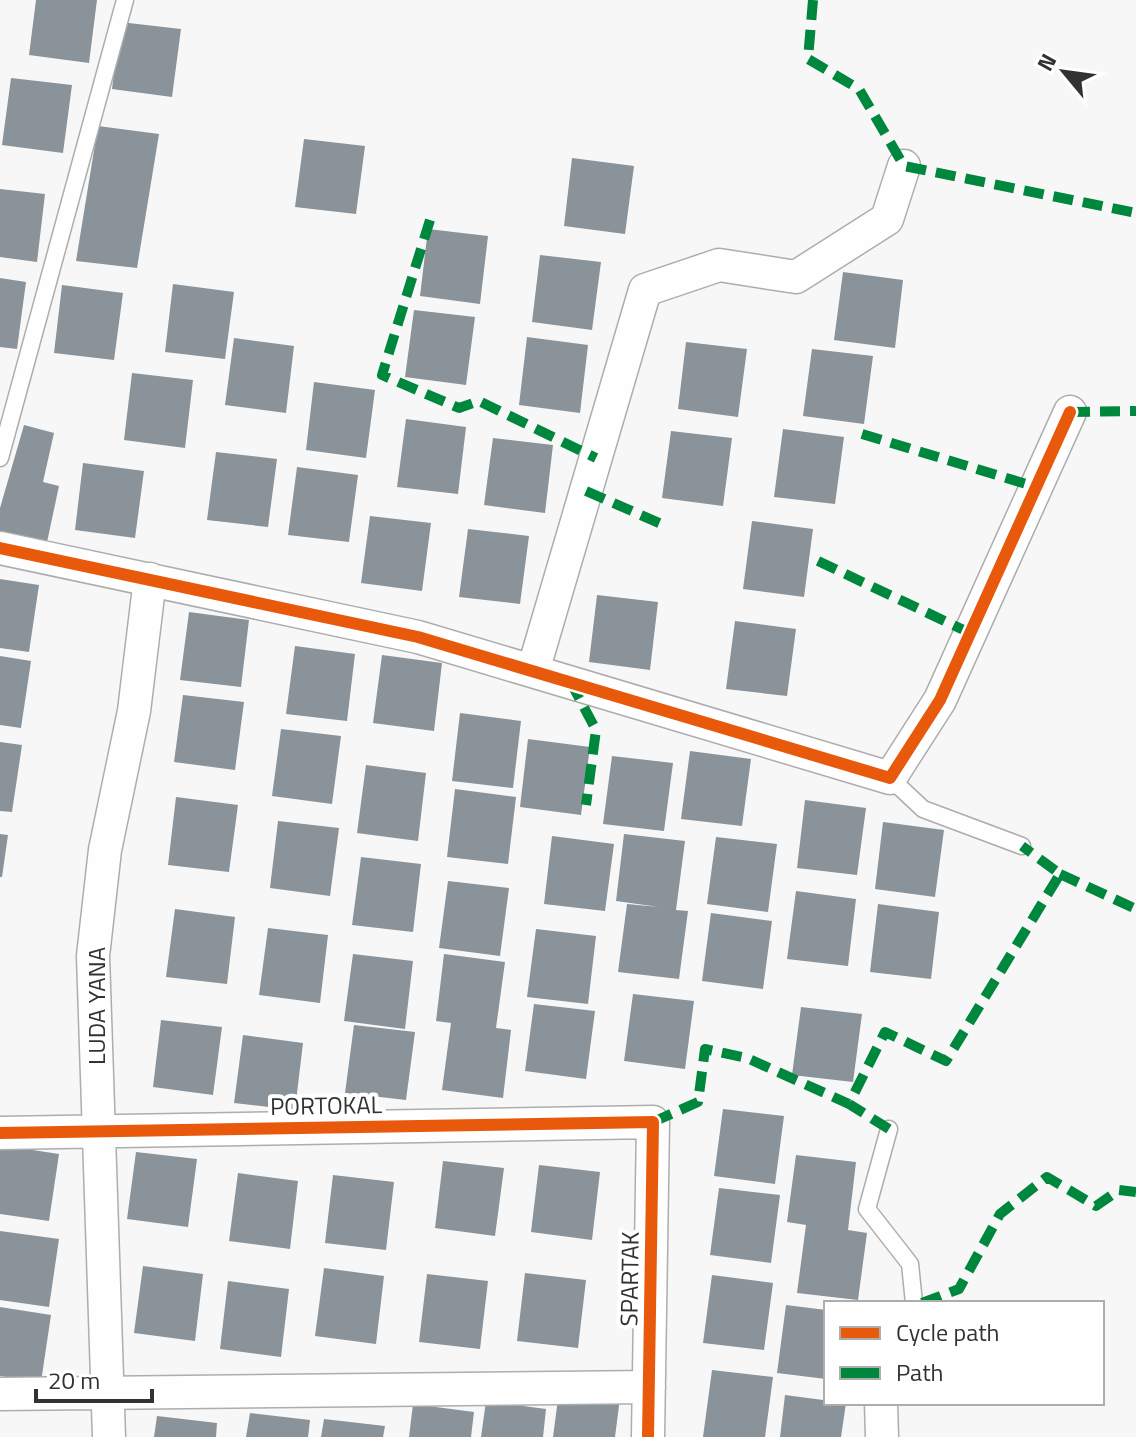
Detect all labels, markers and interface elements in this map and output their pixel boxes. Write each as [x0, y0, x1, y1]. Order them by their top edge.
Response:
north arrow [1024, 32, 1104, 112]
text: N [1028, 47, 1065, 77]
street label: LUDA YANA [78, 947, 114, 1065]
street label: PORTOKAL [270, 1086, 383, 1124]
street label: SPARTAK [610, 1231, 648, 1327]
legend [824, 1301, 1104, 1405]
text: Cycle path [896, 1314, 999, 1350]
scale bar [36, 1353, 152, 1403]
text: Path [896, 1354, 943, 1390]
text: 20 m [48, 1362, 100, 1398]

